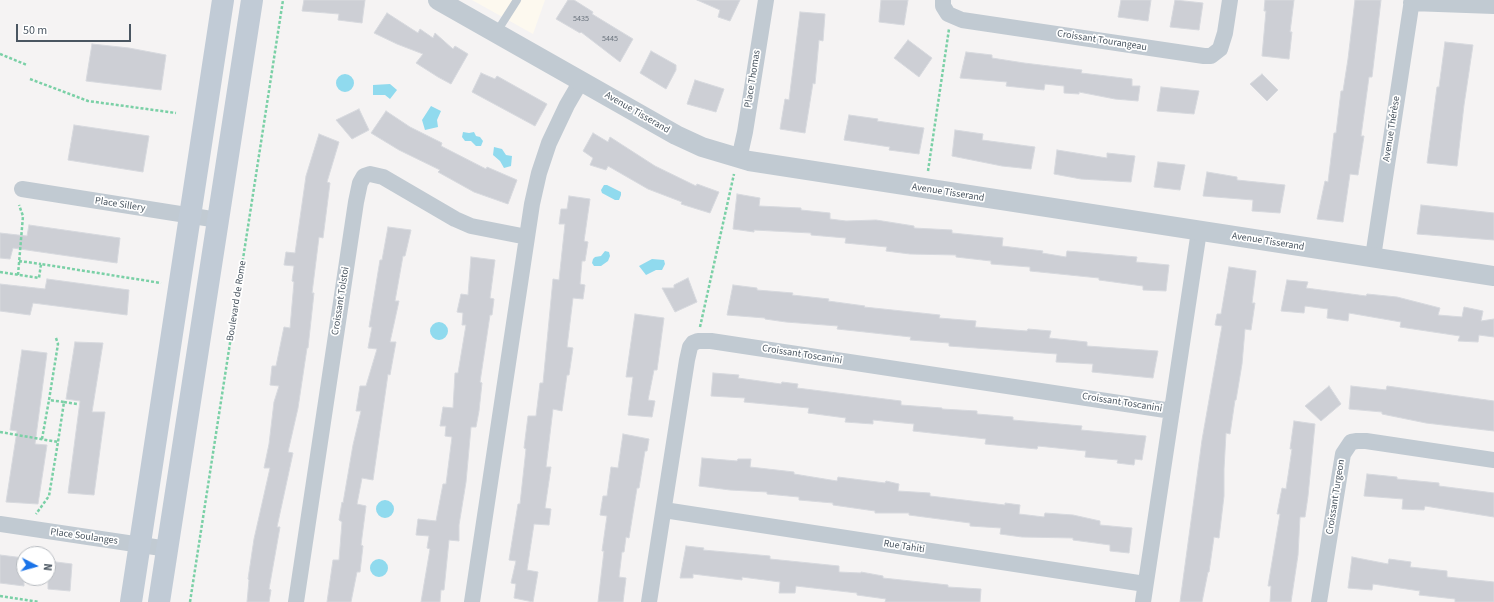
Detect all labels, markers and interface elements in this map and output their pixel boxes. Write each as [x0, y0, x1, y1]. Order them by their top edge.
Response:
house number: 5435 [573, 14, 589, 24]
scale bar [18, 16, 133, 42]
text: 50 m [23, 22, 47, 39]
street label: Croissant Tourangeau [1056, 28, 1148, 54]
house number: 5445 [602, 34, 618, 44]
street label: Place Thomas [743, 49, 763, 109]
street label: Avenue Tisserand [602, 89, 672, 137]
street label: Avenue Thérèse [1381, 95, 1403, 163]
street label: Avenue Tisserand [911, 181, 985, 205]
street label: Place Sillery [94, 195, 146, 215]
street label: Avenue Tisserand [1231, 230, 1305, 254]
street label: Boulevard de Rome [225, 260, 249, 342]
street label: Croissant Tolstoi [330, 266, 352, 336]
street label: Croissant Toscanini [761, 343, 843, 367]
street label: Croissant Toscanini [1081, 391, 1163, 415]
street label: Croissant Turgeon [1324, 459, 1348, 535]
street label: Place Soulanges [50, 526, 118, 548]
street label: Rue Tahiti [883, 538, 925, 556]
north arrow [16, 546, 56, 586]
text: N [40, 563, 55, 572]

